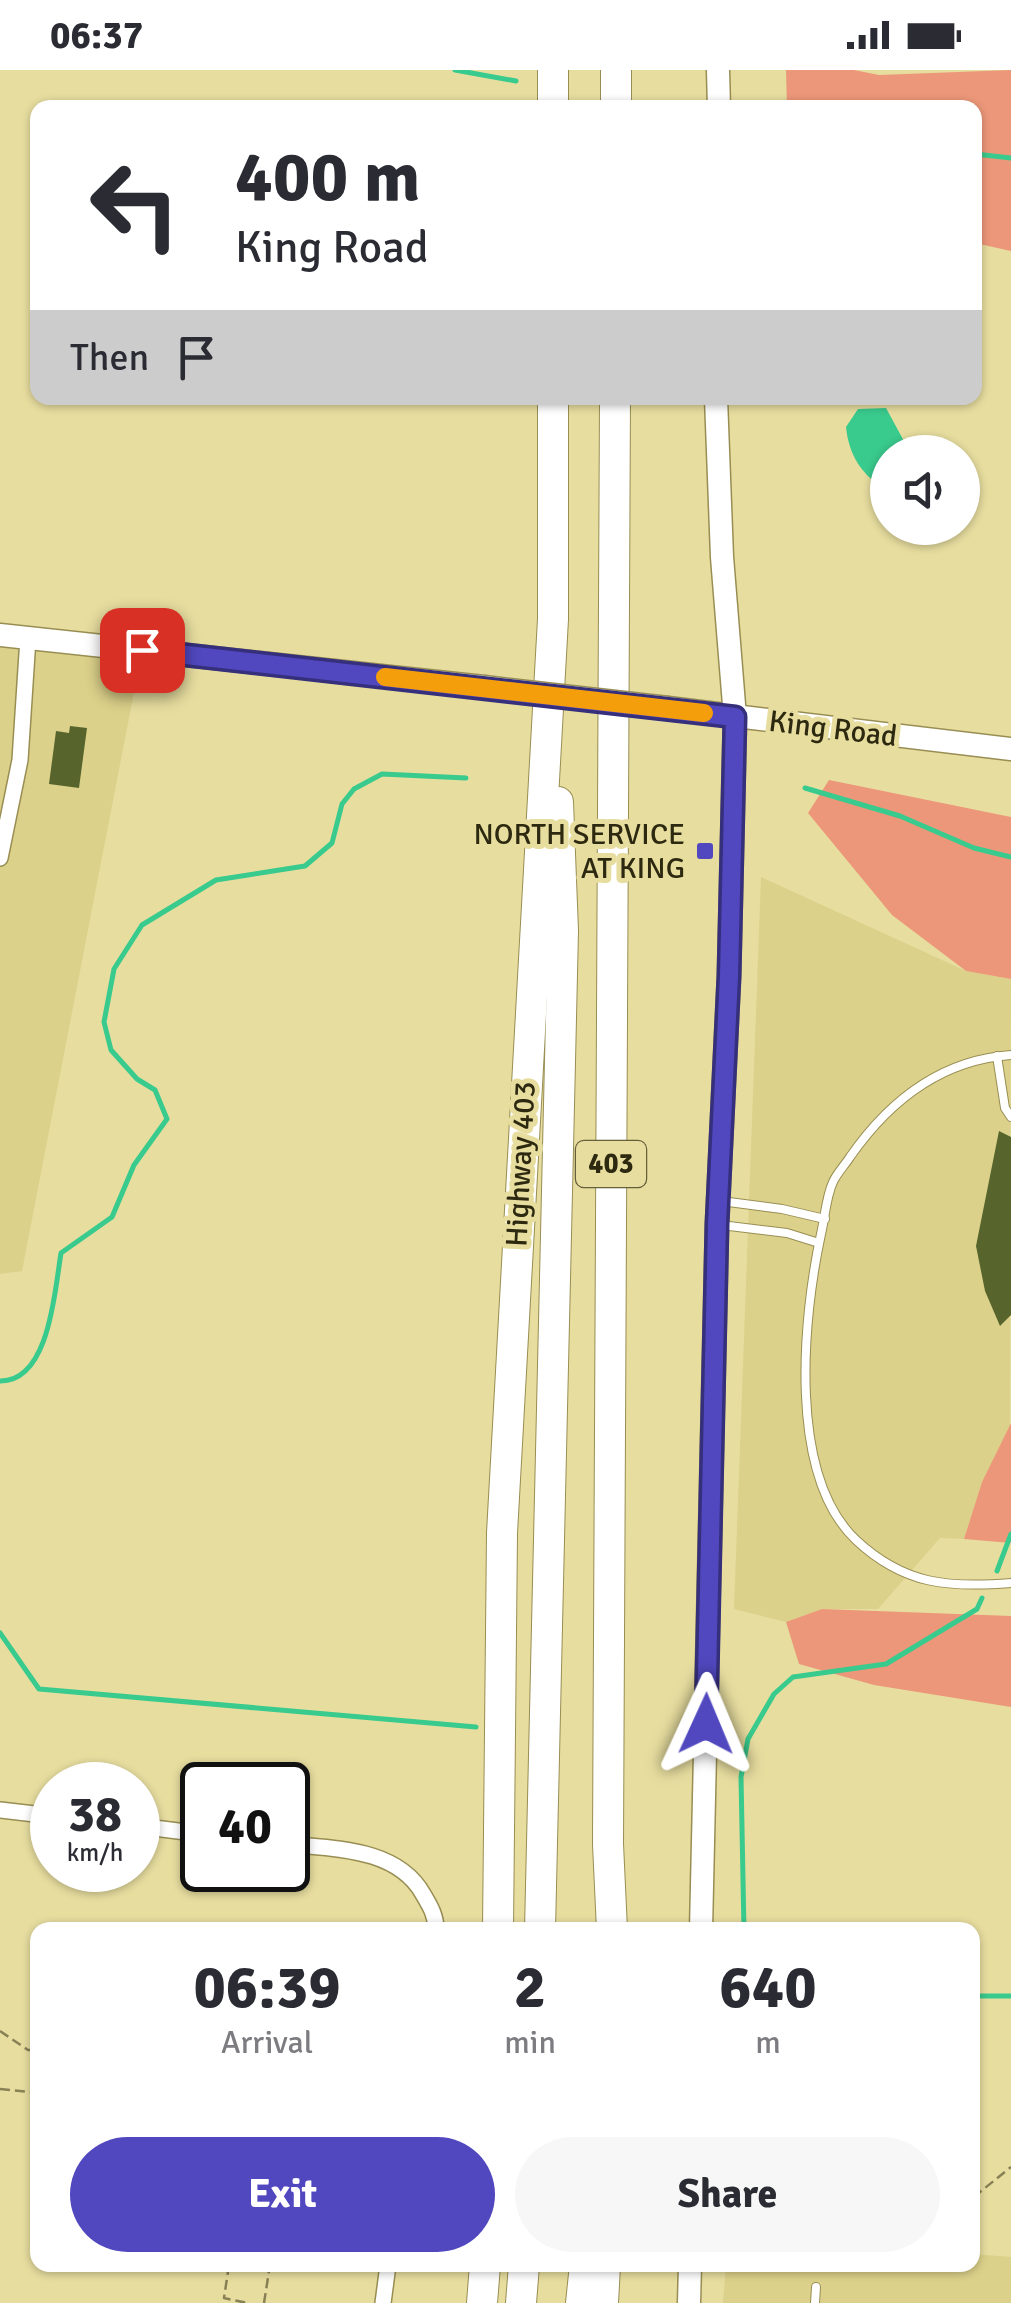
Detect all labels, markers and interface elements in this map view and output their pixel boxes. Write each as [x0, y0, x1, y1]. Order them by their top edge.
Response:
text: 06:37 [50, 12, 143, 59]
text: 400 m [235, 134, 420, 220]
icon: left [70, 140, 200, 270]
text: King Road [235, 220, 429, 275]
icon: arrive [169, 330, 224, 385]
text: Then [70, 334, 149, 381]
map controls [870, 435, 980, 545]
button: sound [870, 435, 980, 545]
pin [100, 608, 185, 693]
icon: arrive [115, 623, 170, 678]
street label: King Road [767, 703, 899, 755]
place label: NORTH SERVICE AT KING [473, 816, 685, 887]
marker: NORTH SERVICE AT KING [694, 840, 716, 862]
street label: Highway 403 [498, 1080, 544, 1248]
road number: 403 [576, 1141, 646, 1187]
position arrow [654, 1672, 758, 1776]
speed limit sign: 40 [180, 1762, 310, 1892]
text: 38 [68, 1784, 122, 1846]
text: km/h [67, 1837, 123, 1868]
text: 06:39 [193, 1951, 341, 2025]
text: 2 [514, 1951, 546, 2025]
text: 640 [719, 1951, 817, 2025]
text: Arrival [221, 2023, 313, 2062]
text: min [504, 2023, 556, 2062]
text: m [755, 2023, 781, 2062]
button: Exit [70, 2137, 495, 2252]
button: Share [515, 2137, 940, 2252]

